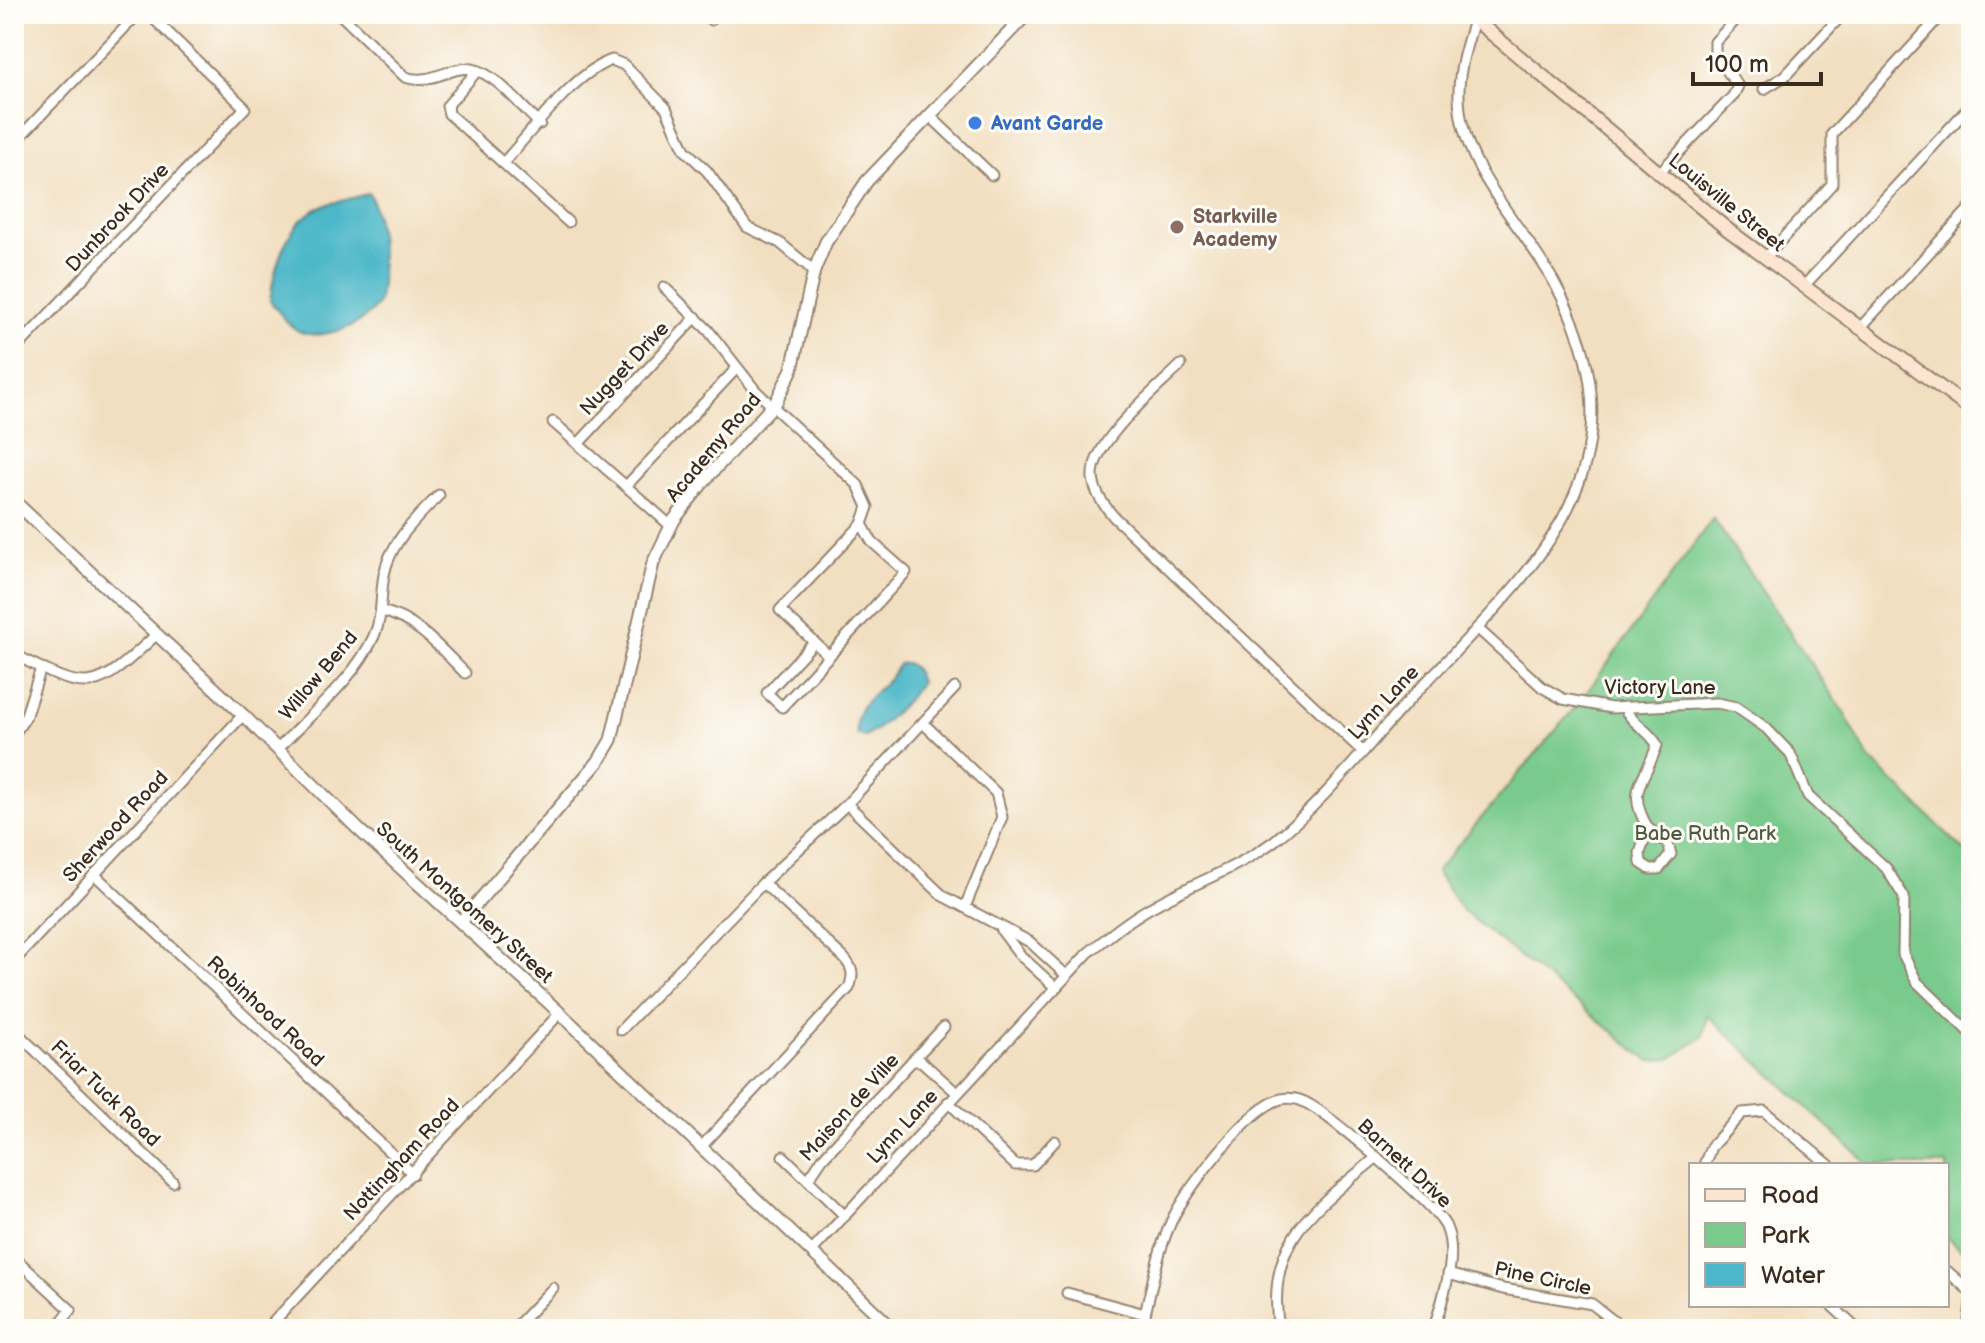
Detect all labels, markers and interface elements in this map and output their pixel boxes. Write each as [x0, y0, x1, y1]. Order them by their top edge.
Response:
scale bar [1693, 36, 1821, 86]
text: 100 m [1705, 50, 1769, 79]
place label: Avant Garde [990, 112, 1103, 136]
marker: Avant Garde [966, 114, 984, 132]
street label: Louisville Street [1663, 149, 1789, 257]
street label: Dunbrook Drive [61, 158, 174, 277]
place label: Starkville Academy [1192, 205, 1278, 252]
marker: Starkville Academy [1168, 218, 1186, 236]
street label: Nugget Drive [575, 317, 674, 421]
street label: Academy Road [661, 388, 766, 507]
street label: Willow Bend [275, 626, 363, 725]
street label: Lynn Lane [1343, 660, 1424, 745]
street label: Victory Lane [1604, 676, 1716, 700]
street label: Sherwood Road [58, 766, 173, 887]
street label: South Montgomery Street [371, 817, 558, 989]
park label: Babe Ruth Park [1634, 822, 1776, 846]
street label: Robinhood Road [202, 951, 329, 1072]
street label: Friar Tuck Road [46, 1035, 165, 1152]
street label: Maison de Ville [795, 1049, 905, 1167]
street label: Lynn Lane [862, 1084, 943, 1169]
street label: Nottingham Road [339, 1093, 465, 1226]
street label: Barnett Drive [1352, 1114, 1457, 1214]
legend [1689, 1163, 1949, 1307]
text: Road [1761, 1181, 1819, 1210]
text: Park [1761, 1221, 1809, 1250]
street label: Pine Circle [1492, 1257, 1594, 1301]
text: Water [1761, 1261, 1825, 1290]

